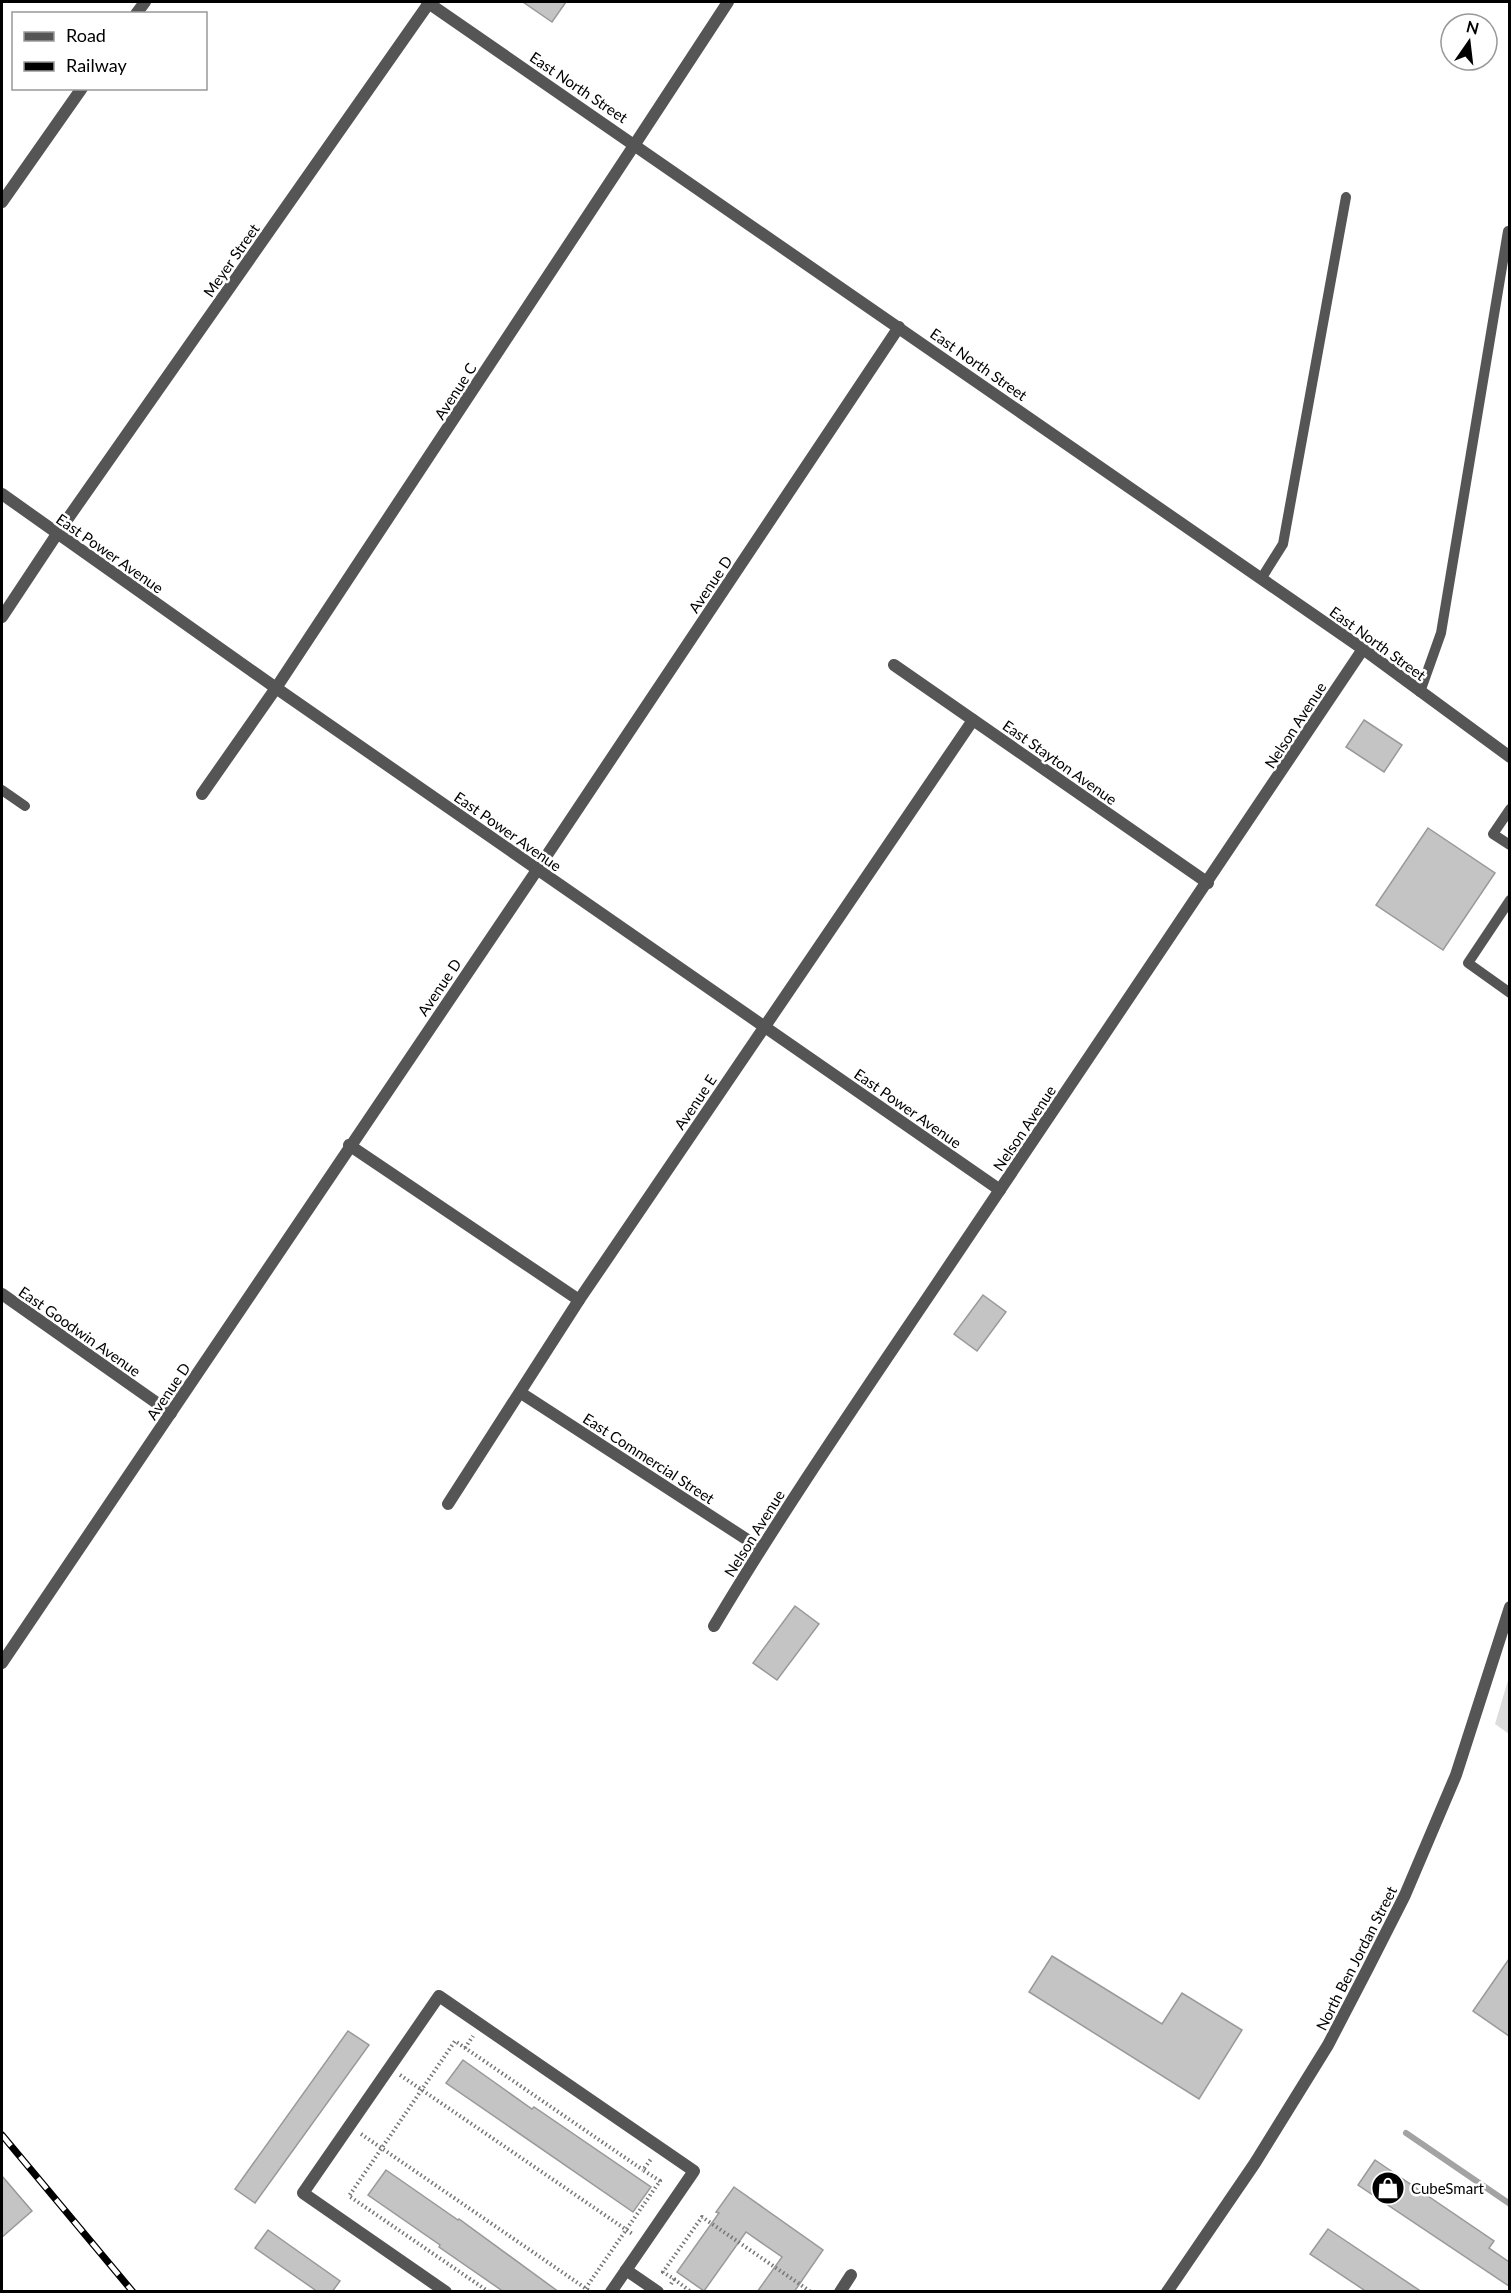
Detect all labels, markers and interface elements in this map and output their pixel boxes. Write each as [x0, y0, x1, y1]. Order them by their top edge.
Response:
legend [12, 12, 207, 90]
north arrow [1439, 12, 1499, 72]
text: N [1464, 16, 1481, 38]
text: Road [66, 24, 106, 46]
street label: East North Street [527, 48, 632, 127]
text: Railway [66, 54, 127, 76]
street label: Meyer Street [199, 219, 263, 300]
street label: East North Street [927, 324, 1031, 404]
street label: Avenue C [430, 359, 480, 423]
street label: East Power Avenue [53, 509, 167, 597]
street label: Avenue D [684, 552, 736, 616]
street label: East North Street [1327, 602, 1430, 684]
street label: Nelson Avenue [1260, 678, 1330, 771]
street label: East Stayton Avenue [999, 716, 1121, 808]
street label: East Power Avenue [451, 787, 565, 875]
street label: Avenue D [413, 955, 465, 1019]
street label: East Power Avenue [851, 1064, 965, 1152]
street label: Avenue E [670, 1071, 720, 1133]
street label: Nelson Avenue [989, 1082, 1059, 1174]
street label: East Goodwin Avenue [16, 1282, 145, 1380]
street label: Avenue D [142, 1359, 194, 1423]
street label: East Commercial Street [580, 1409, 719, 1508]
street label: Nelson Avenue [720, 1486, 788, 1580]
street label: North Ben Jordan Street [1312, 1882, 1400, 2033]
shop icon: CubeSmart [1370, 2170, 1406, 2206]
place label: CubeSmart [1411, 2179, 1485, 2197]

